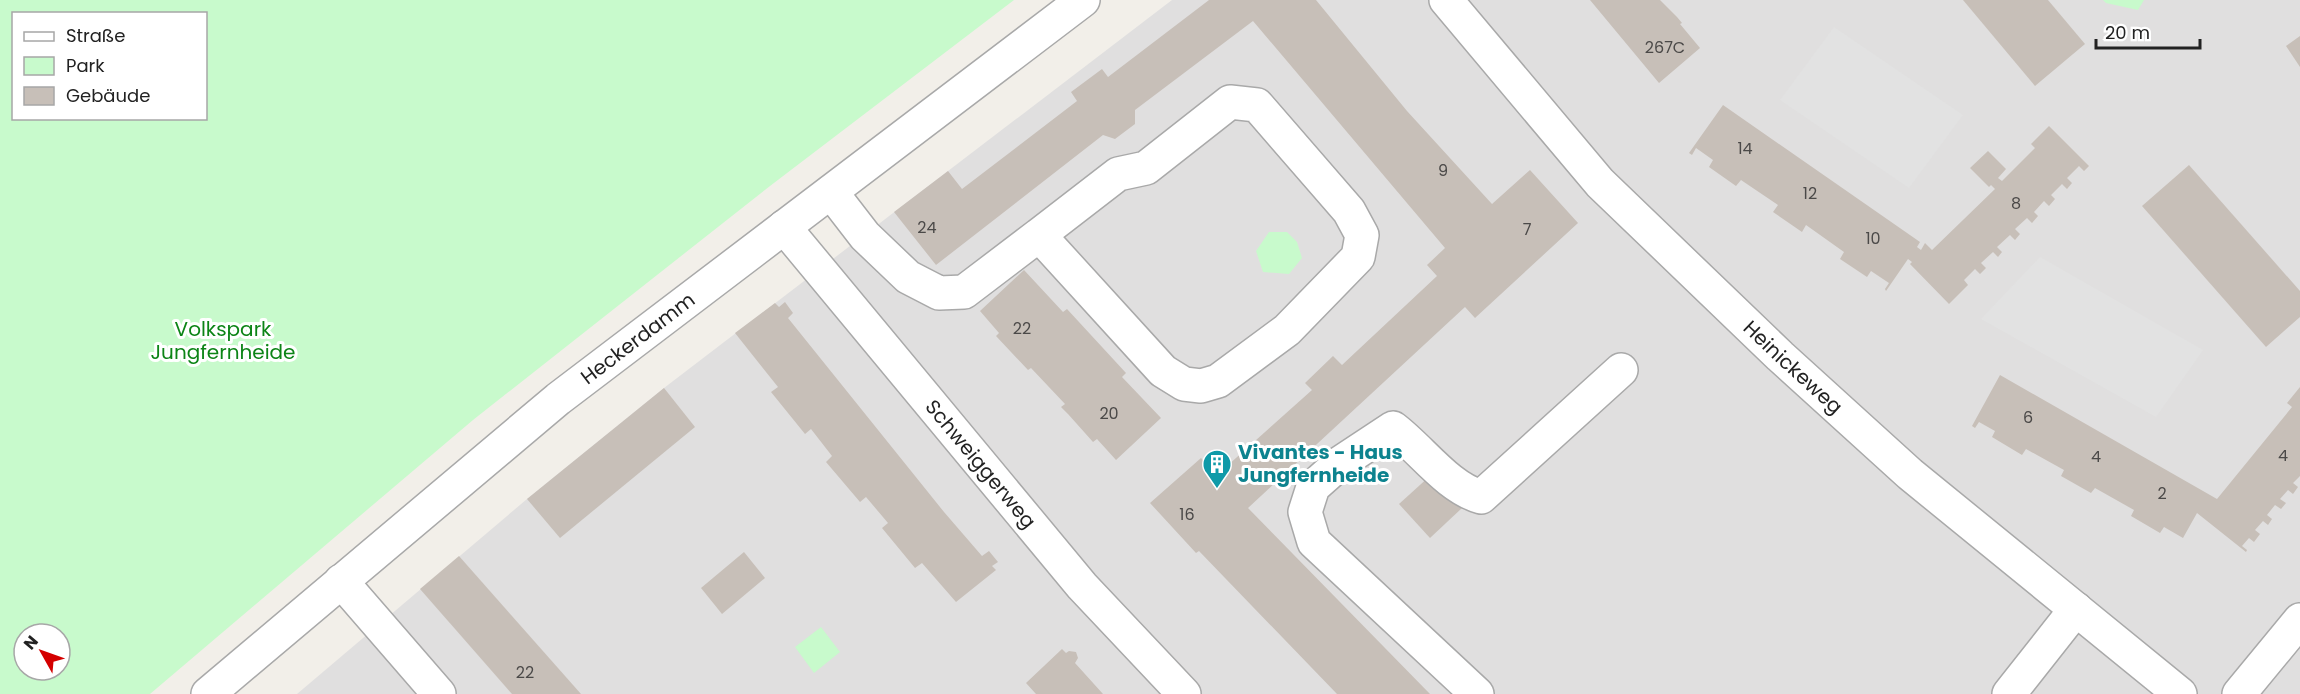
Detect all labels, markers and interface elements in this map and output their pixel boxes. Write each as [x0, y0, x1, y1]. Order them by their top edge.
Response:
legend [12, 12, 207, 120]
scale bar [2096, 12, 2200, 50]
text: 20 m [2105, 20, 2150, 45]
text: Straße [66, 23, 125, 48]
house number: 267C [1645, 36, 1685, 59]
text: Park [66, 53, 105, 78]
text: Gebäude [66, 83, 150, 108]
house number: 14 [1737, 137, 1753, 160]
house number: 9 [1438, 159, 1448, 182]
house number: 12 [1803, 182, 1817, 205]
house number: 8 [2011, 192, 2021, 215]
house number: 24 [917, 216, 937, 239]
house number: 7 [1523, 218, 1532, 241]
house number: 10 [1865, 227, 1881, 250]
street label: Heckerdamm [575, 286, 701, 391]
street label: Heinickeweg [1737, 314, 1849, 420]
park label: Volkspark Jungfernheide [151, 315, 296, 366]
house number: 22 [1013, 317, 1031, 340]
street label: Schweiggerweg [919, 394, 1043, 534]
house number: 20 [1099, 402, 1119, 425]
house number: 6 [2023, 406, 2033, 429]
place label: Vivantes - Haus Jungfernheide [1238, 438, 1403, 489]
house number: 4 [2278, 444, 2288, 467]
house number: 4 [2091, 445, 2101, 468]
building icon: Vivantes - Haus Jungfernheide [1201, 448, 1233, 490]
house number: 2 [2157, 482, 2167, 505]
house number: 16 [1179, 503, 1195, 526]
north arrow [12, 622, 72, 682]
text: N [18, 631, 44, 655]
house number: 22 [516, 661, 534, 684]

